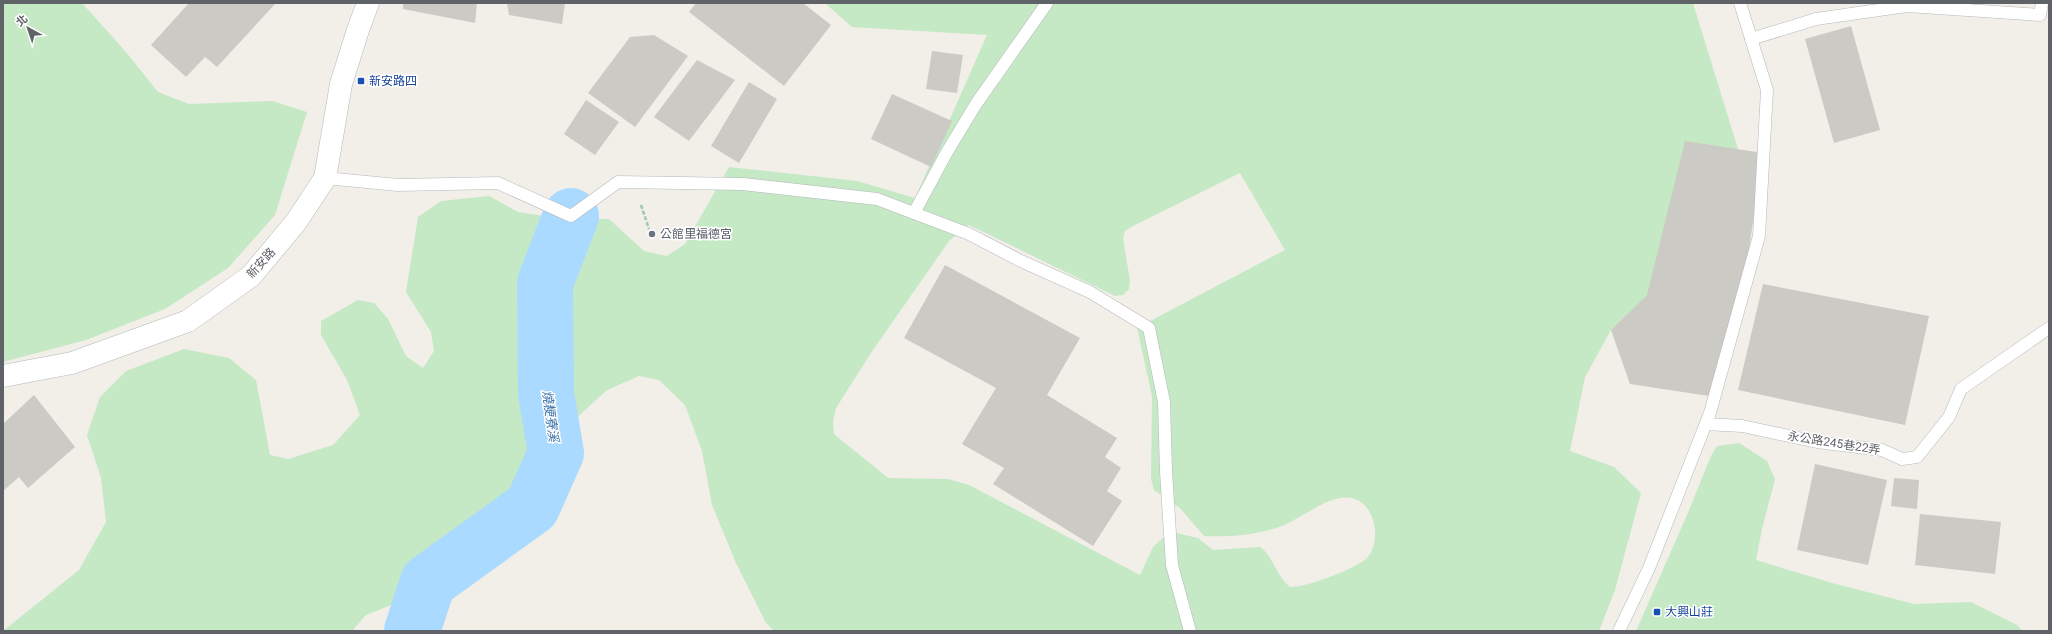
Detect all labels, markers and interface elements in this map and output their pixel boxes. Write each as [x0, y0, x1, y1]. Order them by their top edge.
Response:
north arrow [8, 8, 48, 48]
text: 北 [14, 12, 30, 29]
place label: 新安路四 [369, 74, 417, 88]
marker: 新安路四 [356, 76, 366, 86]
place label: 公館里福德宮 [660, 227, 732, 241]
marker: 公館里福德宮 [647, 229, 657, 239]
street label: 新安路 [244, 245, 278, 281]
water label: 燒粳寮溪 [539, 389, 562, 445]
street label: 永公路245巷22弄 [1787, 429, 1881, 457]
place label: 大興山莊 [1665, 605, 1713, 619]
marker: 大興山莊 [1652, 607, 1662, 617]

